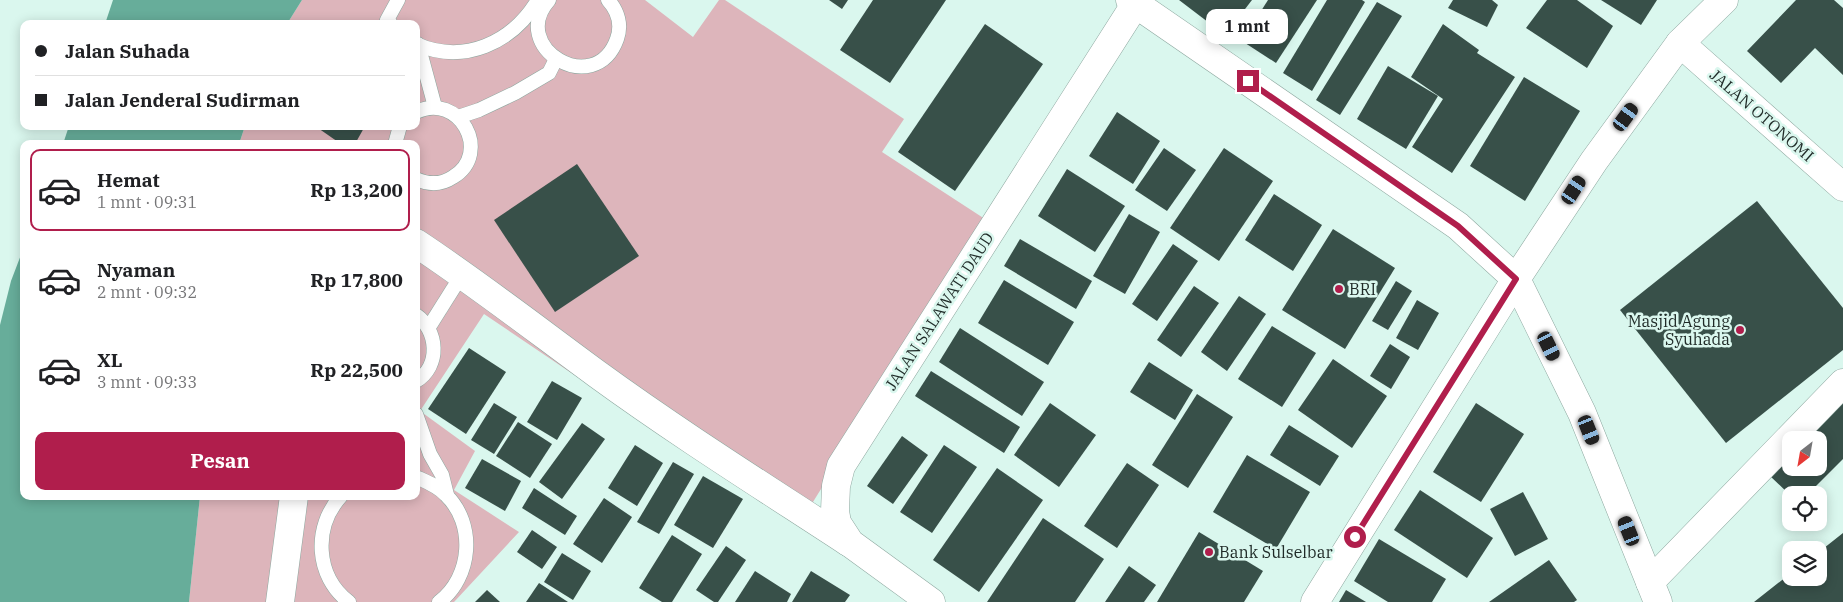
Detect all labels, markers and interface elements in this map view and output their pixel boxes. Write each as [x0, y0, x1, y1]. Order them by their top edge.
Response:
callout: 1 mnt [1207, 8, 1289, 44]
text: 1 mnt [1224, 16, 1270, 36]
text: Jalan Suhada [65, 39, 190, 63]
street label: JALAN OTONOMI [1706, 64, 1818, 166]
route end [1237, 70, 1259, 92]
text: Jalan Jenderal Sudirman [65, 88, 300, 112]
car [1611, 100, 1640, 134]
icon: car [37, 168, 82, 213]
text: Hemat [97, 168, 160, 192]
car [1559, 173, 1588, 207]
text: Rp 13,200 [310, 178, 403, 202]
text: 1 mnt · 09:31 [97, 192, 197, 212]
street label: JALAN SALAWATI DAUD [880, 228, 998, 394]
icon: car [37, 258, 82, 303]
text: Nyaman [97, 258, 175, 282]
text: Rp 17,800 [310, 268, 403, 292]
place label: BRI [1349, 279, 1376, 299]
text: 2 mnt · 09:32 [97, 282, 197, 302]
marker: BRI [1333, 283, 1345, 295]
place label: Masjid Agung Syuhada [1628, 311, 1730, 349]
marker: Masjid Agung Syuhada [1734, 324, 1746, 336]
car [1535, 329, 1562, 363]
icon: car [37, 348, 82, 393]
text: XL [97, 348, 123, 372]
text: Rp 22,500 [310, 358, 403, 382]
text: 3 mnt · 09:33 [97, 372, 197, 392]
car [1576, 413, 1601, 447]
north arrow [1782, 431, 1828, 476]
map controls [1782, 431, 1827, 586]
button: Pesan [35, 432, 405, 490]
button: locate [1782, 486, 1827, 531]
car [1616, 514, 1641, 548]
route start [1344, 526, 1366, 548]
button: layers [1782, 541, 1827, 586]
place label: Bank Sulselbar [1219, 542, 1333, 562]
marker: Bank Sulselbar [1203, 546, 1215, 558]

